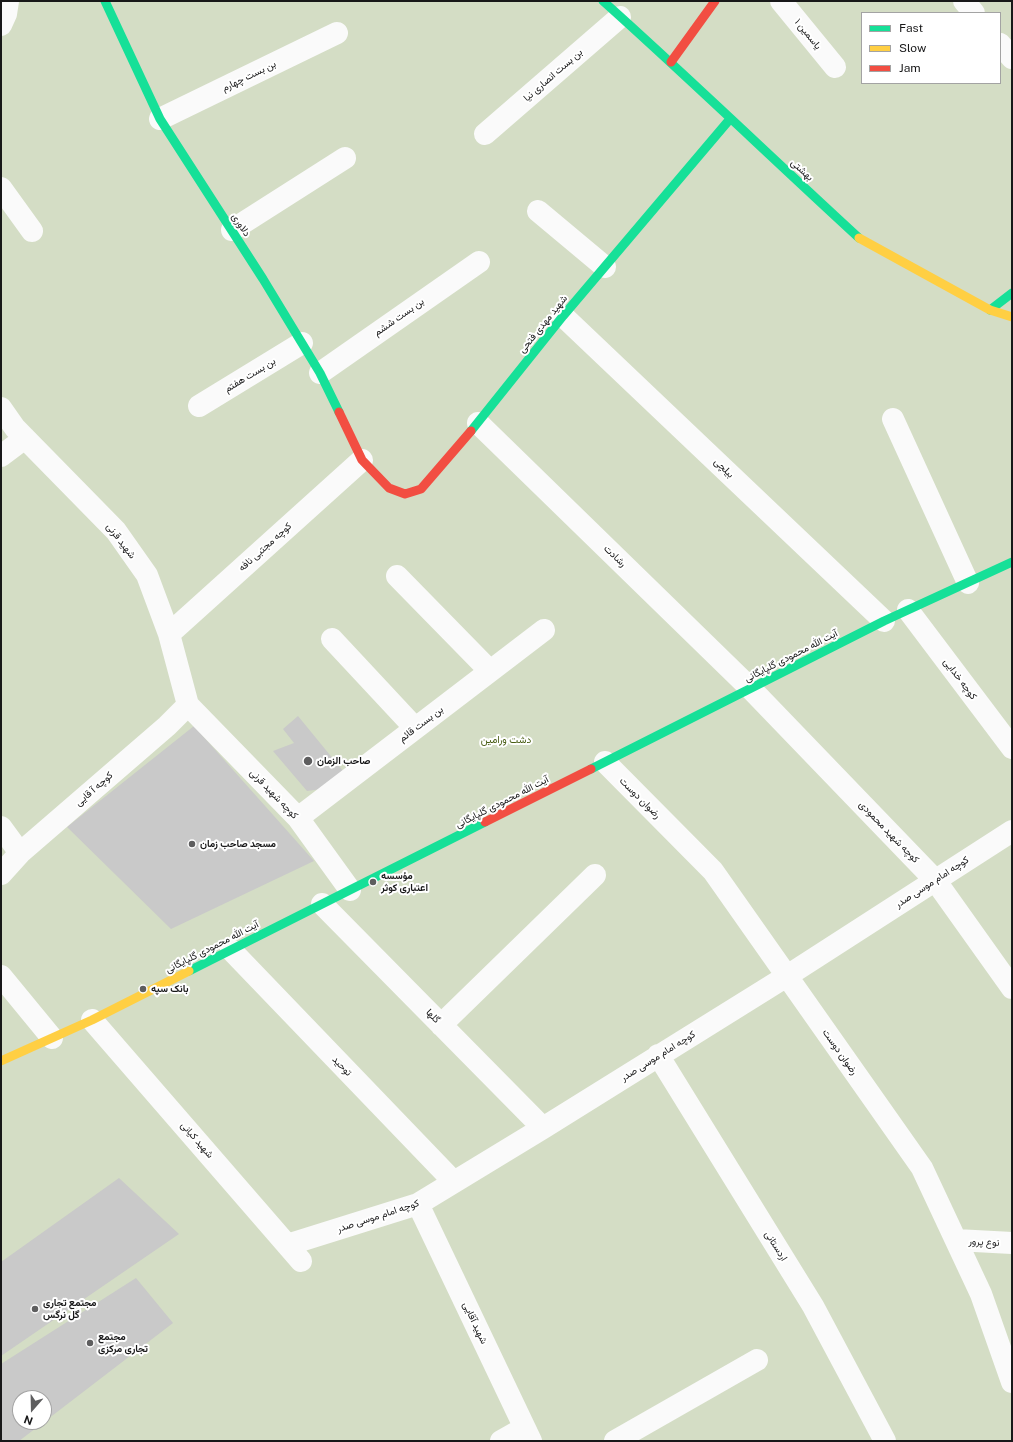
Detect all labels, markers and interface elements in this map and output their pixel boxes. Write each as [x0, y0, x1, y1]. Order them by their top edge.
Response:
legend [861, 12, 1001, 84]
street label: یاسمین ۱ [792, 16, 824, 52]
text: Fast [899, 21, 923, 35]
text: Slow [899, 41, 926, 55]
street label: بن بست انصاری نیا [521, 46, 585, 104]
street label: بن بست چهارم [220, 58, 278, 94]
text: Jam [899, 61, 921, 75]
street label: بهشتی [788, 157, 816, 183]
street label: دلاوری [229, 211, 253, 239]
street label: شهید مهدی فتحی [516, 293, 570, 355]
street label: بن بست ششم [372, 295, 426, 339]
street label: بن بست هفتم [222, 355, 278, 395]
street label: بیلچی [712, 456, 736, 480]
street label: کوچه مجتبی نافه [236, 520, 294, 574]
street label: شهید قرنی [104, 521, 138, 561]
street label: رشادت [601, 542, 629, 570]
street label: آیت الله محمودی گلپایگانی [742, 627, 840, 685]
street label: کوچه خدایی [941, 656, 979, 702]
street label: بن بست قائم [397, 703, 445, 745]
park label: دشت ورامین [481, 734, 531, 746]
marker: صاحب الزمان [302, 755, 314, 767]
place label: صاحب الزمان [317, 755, 371, 767]
street label: کوچه شهید قرنی [247, 767, 301, 821]
street label: کوچه آ قایی [73, 769, 115, 809]
street label: آیت الله محمودی گلپایگانی [453, 773, 551, 831]
street label: رضوان دوست [617, 775, 663, 821]
street label: کوچه شهید محمودی [856, 798, 922, 866]
place label: مسجد صاحب زمان [200, 838, 276, 850]
marker: مسجد صاحب زمان [187, 839, 197, 849]
street label: کوچه امام موسی صدر [893, 854, 971, 910]
place label: مؤسسه اعتباری کوثر [381, 870, 428, 894]
marker: مؤسسه اعتباری کوثر [368, 877, 378, 887]
street label: آیت الله محمودی گلپایگانی [163, 918, 261, 976]
place label: بانک سپه [151, 983, 188, 995]
marker: بانک سپه [138, 984, 148, 994]
street label: گلها [423, 1006, 443, 1026]
street label: رضوان دوست [820, 1027, 860, 1077]
street label: کوچه امام موسی صدر [619, 1028, 697, 1084]
street label: توحید [330, 1054, 354, 1078]
street label: شهید کیانی [178, 1119, 216, 1161]
street label: کوچه امام موسی صدر [335, 1197, 421, 1235]
street label: اردستانی [762, 1229, 790, 1263]
street label: نوع پرور [968, 1235, 1000, 1249]
place label: مجتمع تجاری گل نرگس [43, 1297, 97, 1320]
street label: شهید آقایی [460, 1300, 490, 1346]
marker: مجتمع تجاری گل نرگس [30, 1304, 40, 1314]
place label: مجتمع تجاری مرکزی [98, 1331, 148, 1354]
marker: مجتمع تجاری مرکزی [85, 1338, 95, 1348]
north arrow [12, 1390, 52, 1430]
text: N [22, 1413, 34, 1427]

